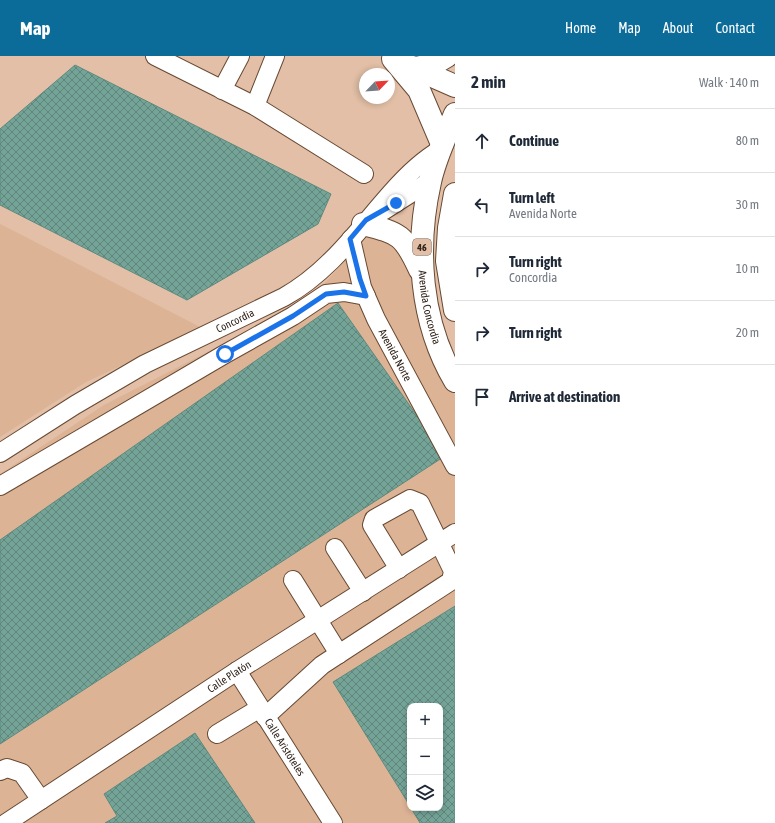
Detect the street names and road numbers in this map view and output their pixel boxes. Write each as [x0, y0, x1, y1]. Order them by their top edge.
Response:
road number: 46 [413, 239, 431, 255]
street label: Avenida Concordia [417, 270, 443, 346]
street label: Concordia [214, 306, 256, 335]
street label: Avenida Norte [376, 327, 414, 383]
street label: Calle Platón [205, 658, 253, 695]
street label: Calle Aristóteles [263, 716, 308, 778]

